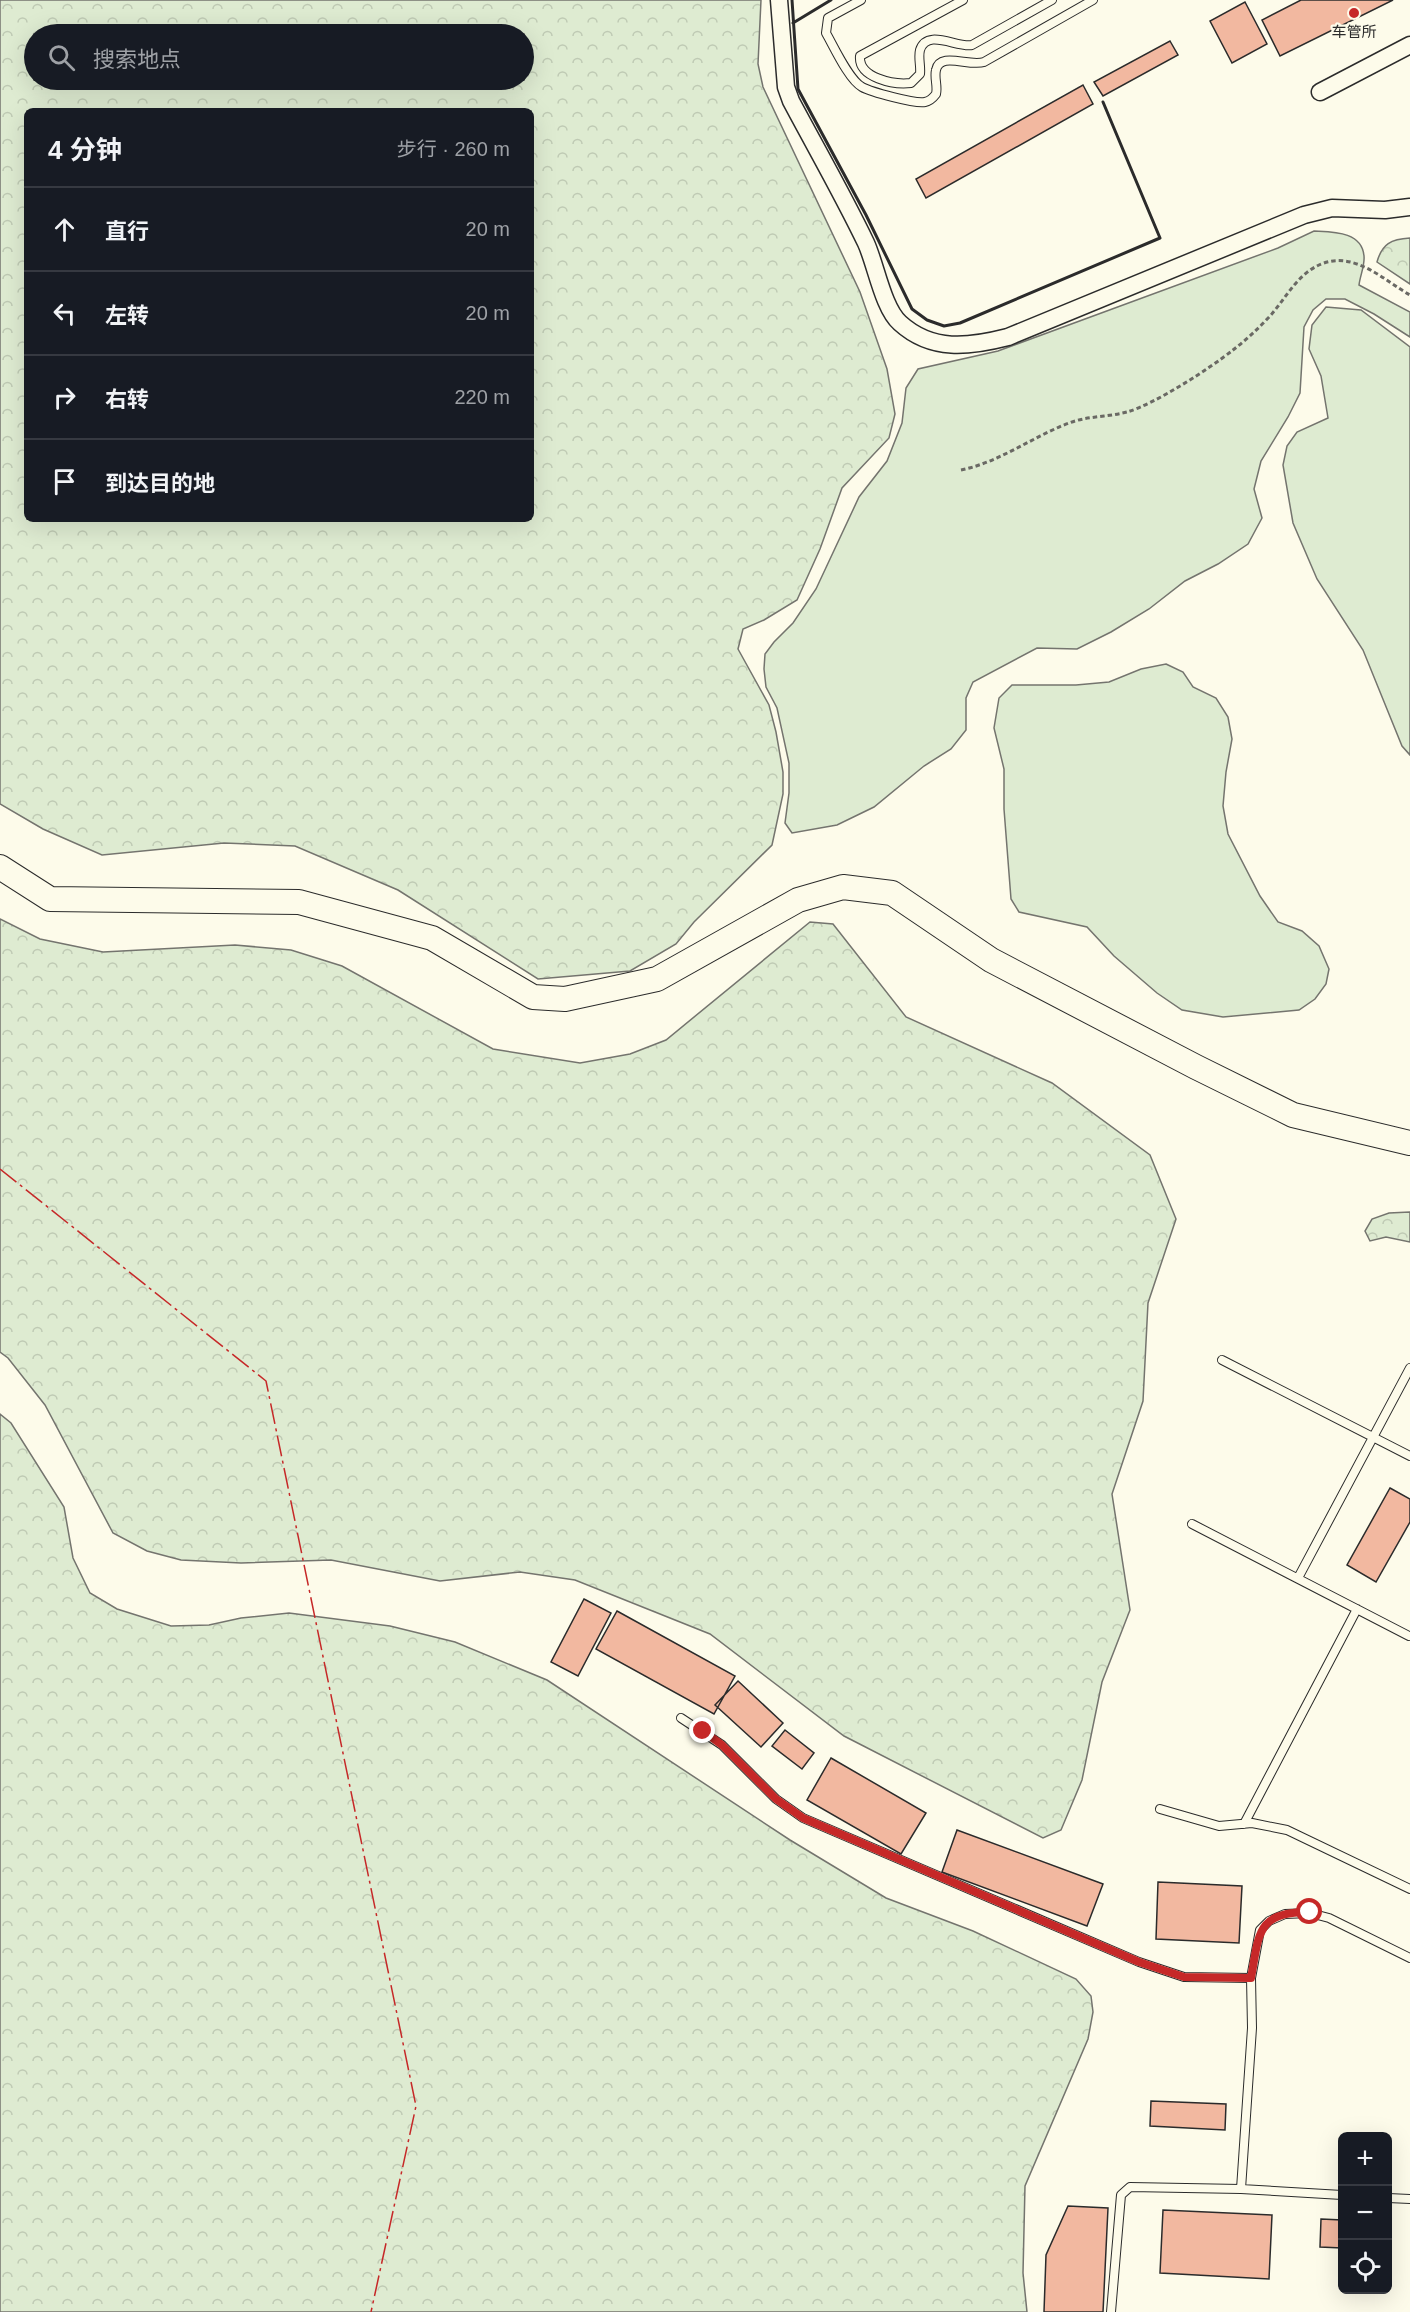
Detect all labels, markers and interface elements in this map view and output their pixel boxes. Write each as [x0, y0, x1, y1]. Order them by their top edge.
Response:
marker: 车管所 [1347, 6, 1361, 20]
place label: 车管所 [1331, 23, 1377, 40]
search box [24, 24, 534, 90]
icon: search [45, 41, 78, 74]
text: 搜索地点 [93, 47, 181, 72]
text: 4 分钟 [48, 135, 122, 165]
text: 步行 · 260 m [397, 138, 510, 160]
icon: ahead [48, 213, 81, 246]
text: 20 m [466, 218, 510, 240]
text: 直行 [105, 219, 149, 244]
icon: left [48, 297, 81, 330]
text: 20 m [466, 302, 510, 324]
text: 左转 [105, 303, 149, 328]
icon: right [48, 381, 81, 414]
text: 220 m [454, 386, 510, 408]
text: 右转 [105, 387, 149, 412]
icon: arrive [48, 465, 81, 498]
text: 到达目的地 [105, 471, 215, 496]
route end [689, 1717, 715, 1743]
route start [1296, 1898, 1322, 1924]
map controls [1338, 2132, 1392, 2294]
button: + [1338, 2132, 1392, 2186]
button: − [1338, 2186, 1392, 2240]
button: locate [1338, 2240, 1392, 2294]

